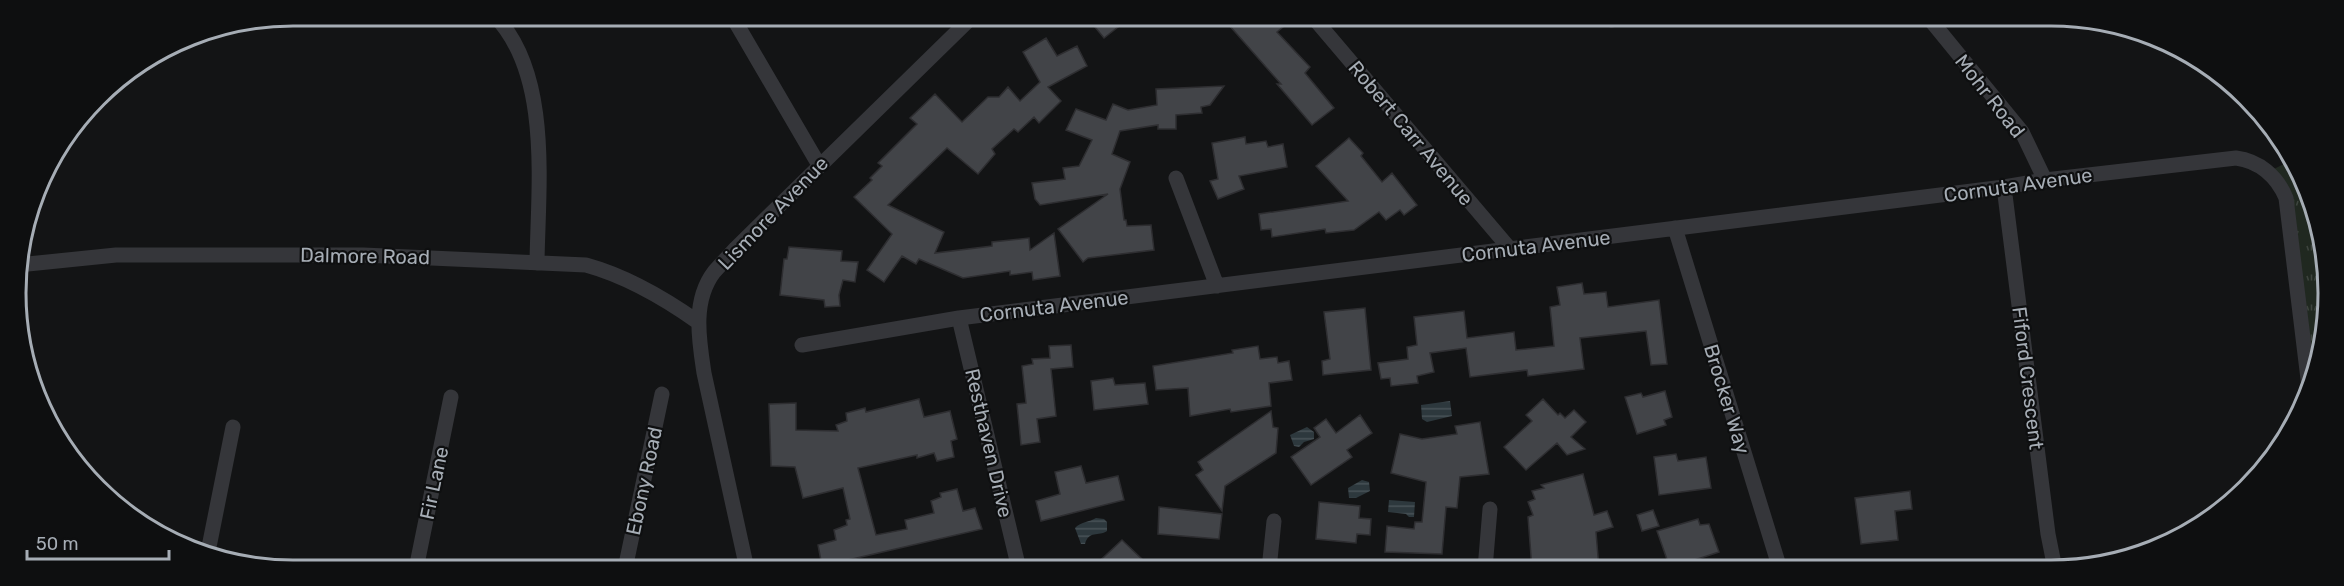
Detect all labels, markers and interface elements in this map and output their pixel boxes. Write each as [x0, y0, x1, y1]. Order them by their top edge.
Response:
street label: Mohr Road [1950, 50, 2030, 142]
street label: Robert Carr Avenue [1344, 56, 1478, 210]
street label: Lismore Avenue [713, 151, 833, 275]
street label: Cornuta Avenue [1942, 163, 2094, 207]
street label: Cornuta Avenue [1460, 225, 1612, 267]
street label: Dalmore Road [300, 243, 430, 269]
street label: Cornuta Avenue [978, 285, 1130, 327]
street label: Fiford Crescent [2007, 305, 2049, 451]
street label: Brocker Way [1699, 341, 1755, 457]
street label: Resthaven Drive [960, 366, 1018, 520]
street label: Ebony Road [621, 425, 667, 537]
street label: Fir Lane [415, 444, 453, 522]
scale bar [27, 523, 170, 561]
text: 50 m [36, 533, 79, 555]

